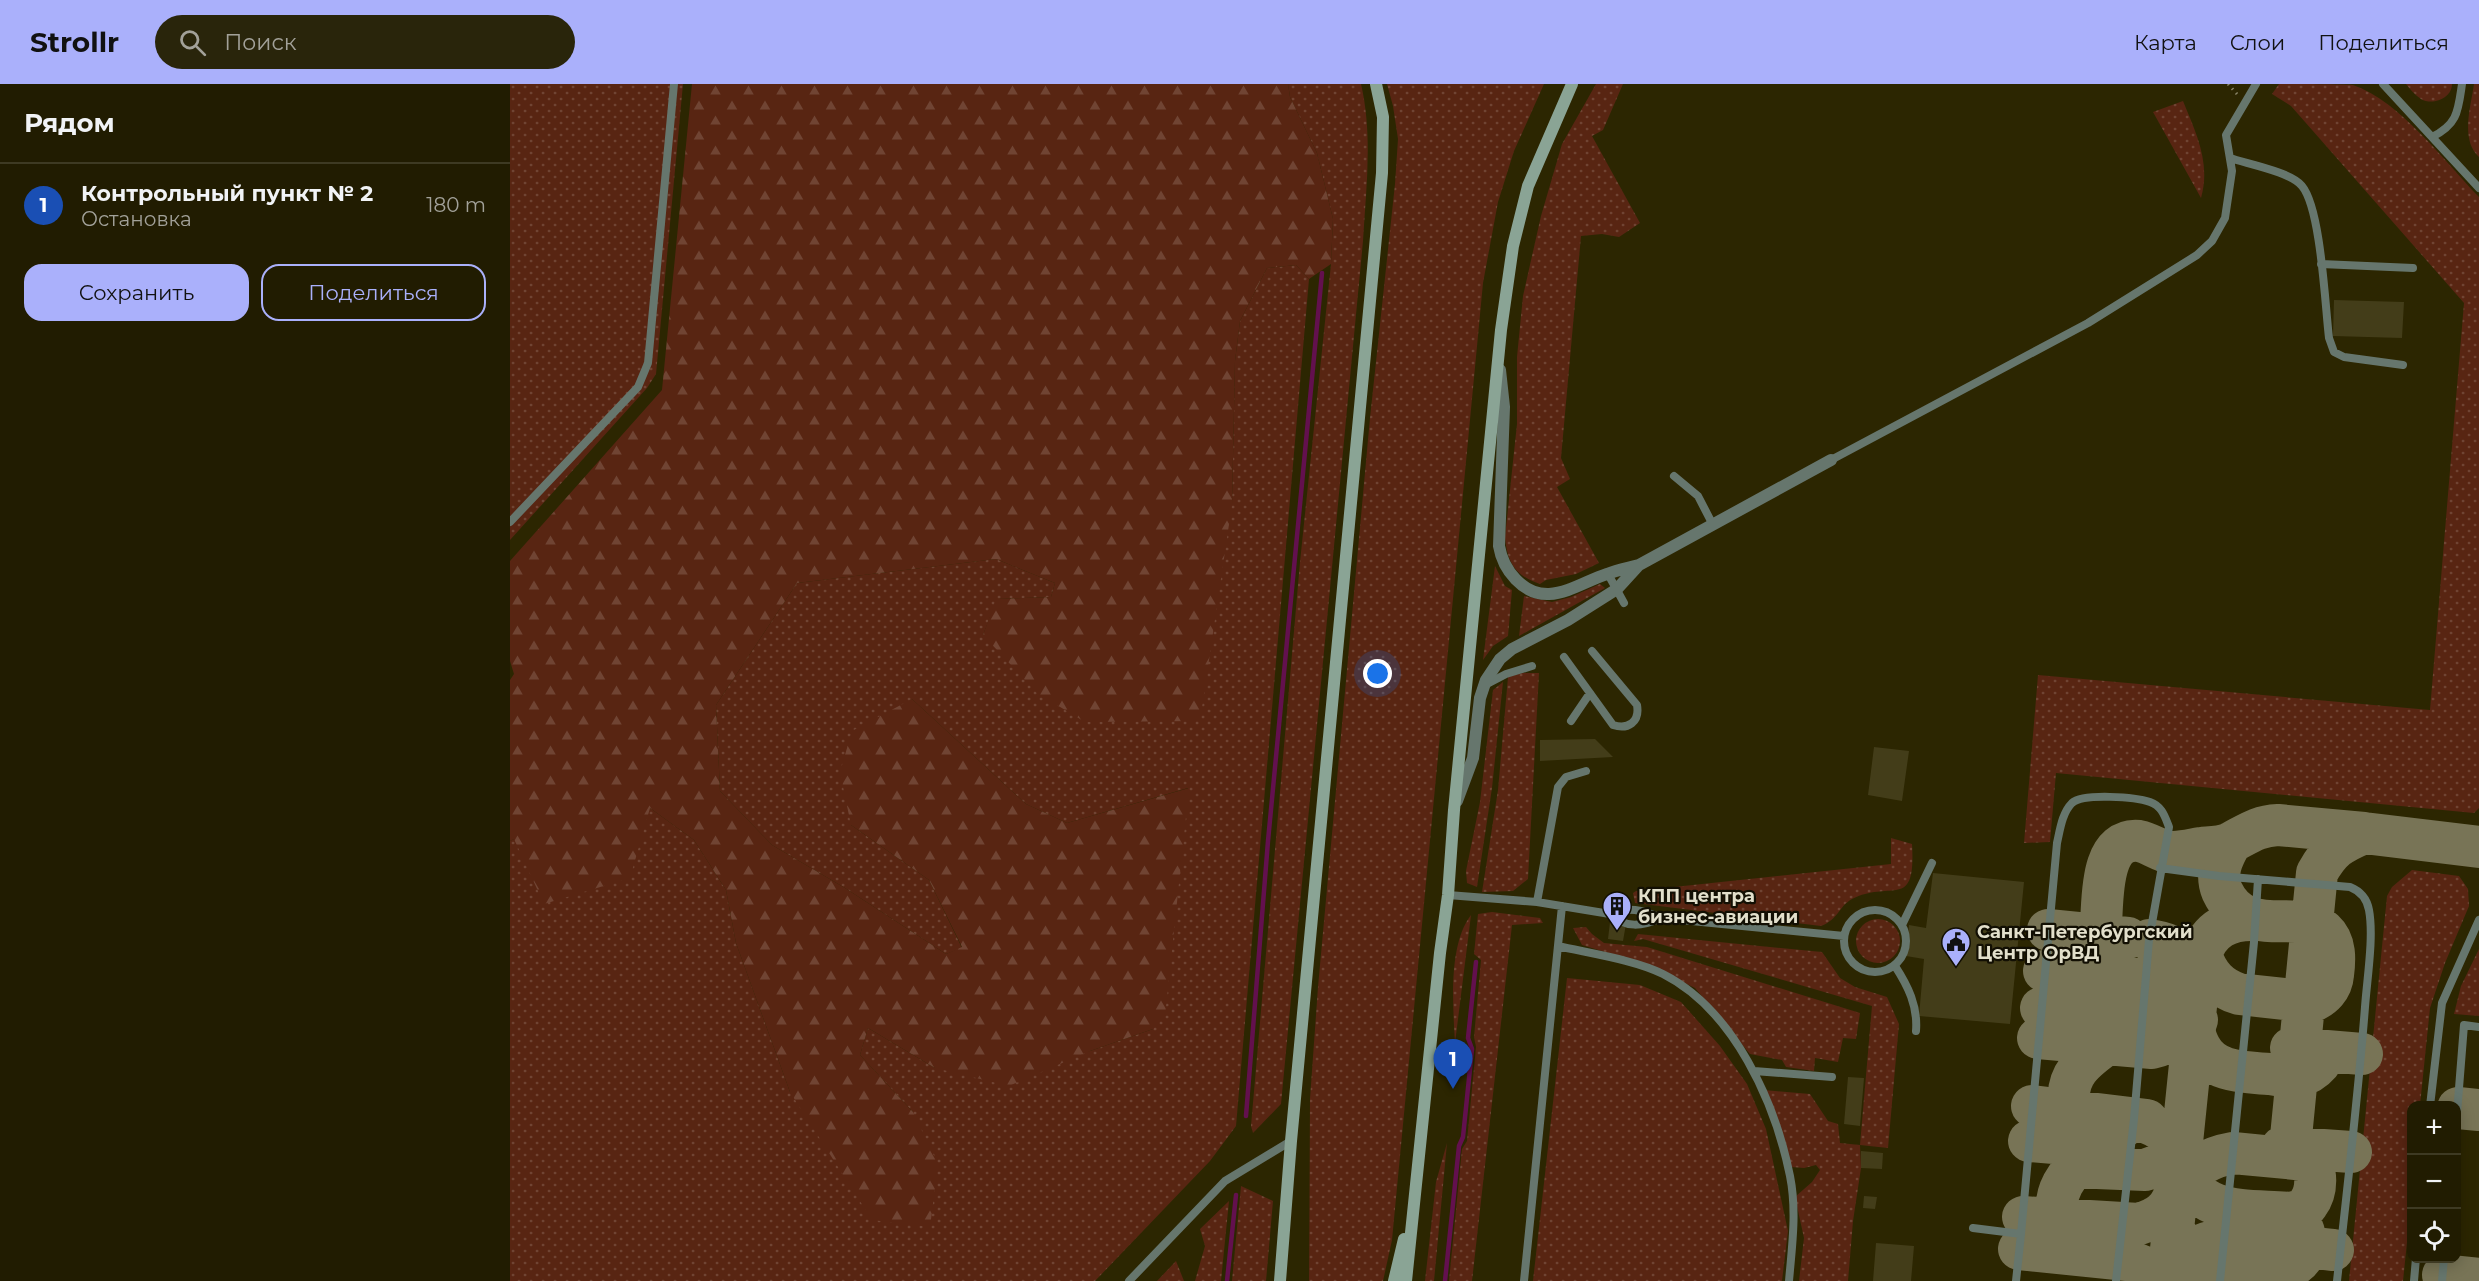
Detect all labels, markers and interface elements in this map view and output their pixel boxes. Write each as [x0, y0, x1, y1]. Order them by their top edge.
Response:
search box [155, 15, 575, 69]
text: Strollr [30, 25, 119, 59]
icon: search [176, 26, 209, 59]
text: Поиск [224, 29, 297, 56]
text: Карта [2134, 30, 2197, 55]
text: Слои [2230, 30, 2285, 55]
text: Поделиться [2318, 30, 2449, 55]
text: Рядом [24, 107, 115, 139]
text: Контрольный пункт № 2 [81, 180, 373, 207]
text: 1 [40, 193, 47, 217]
text: 180 m [426, 193, 486, 217]
text: Остановка [81, 207, 192, 231]
button: Сохранить [24, 264, 249, 321]
button: Поделиться [261, 264, 486, 321]
your location [1363, 659, 1392, 688]
place label: КПП центра бизнес-авиации [1638, 885, 1798, 928]
building icon: КПП центра бизнес-авиации [1601, 890, 1633, 932]
place label: Санкт-Петербургский Центр ОрВД [1977, 921, 2192, 964]
public building icon: Санкт-Петербургский Центр ОрВД [1940, 926, 1972, 968]
pin: 1 [1434, 1040, 1472, 1089]
map controls [2407, 1101, 2461, 1263]
button: + [2407, 1101, 2461, 1155]
button: − [2407, 1155, 2461, 1209]
button: locate [2407, 1209, 2461, 1263]

